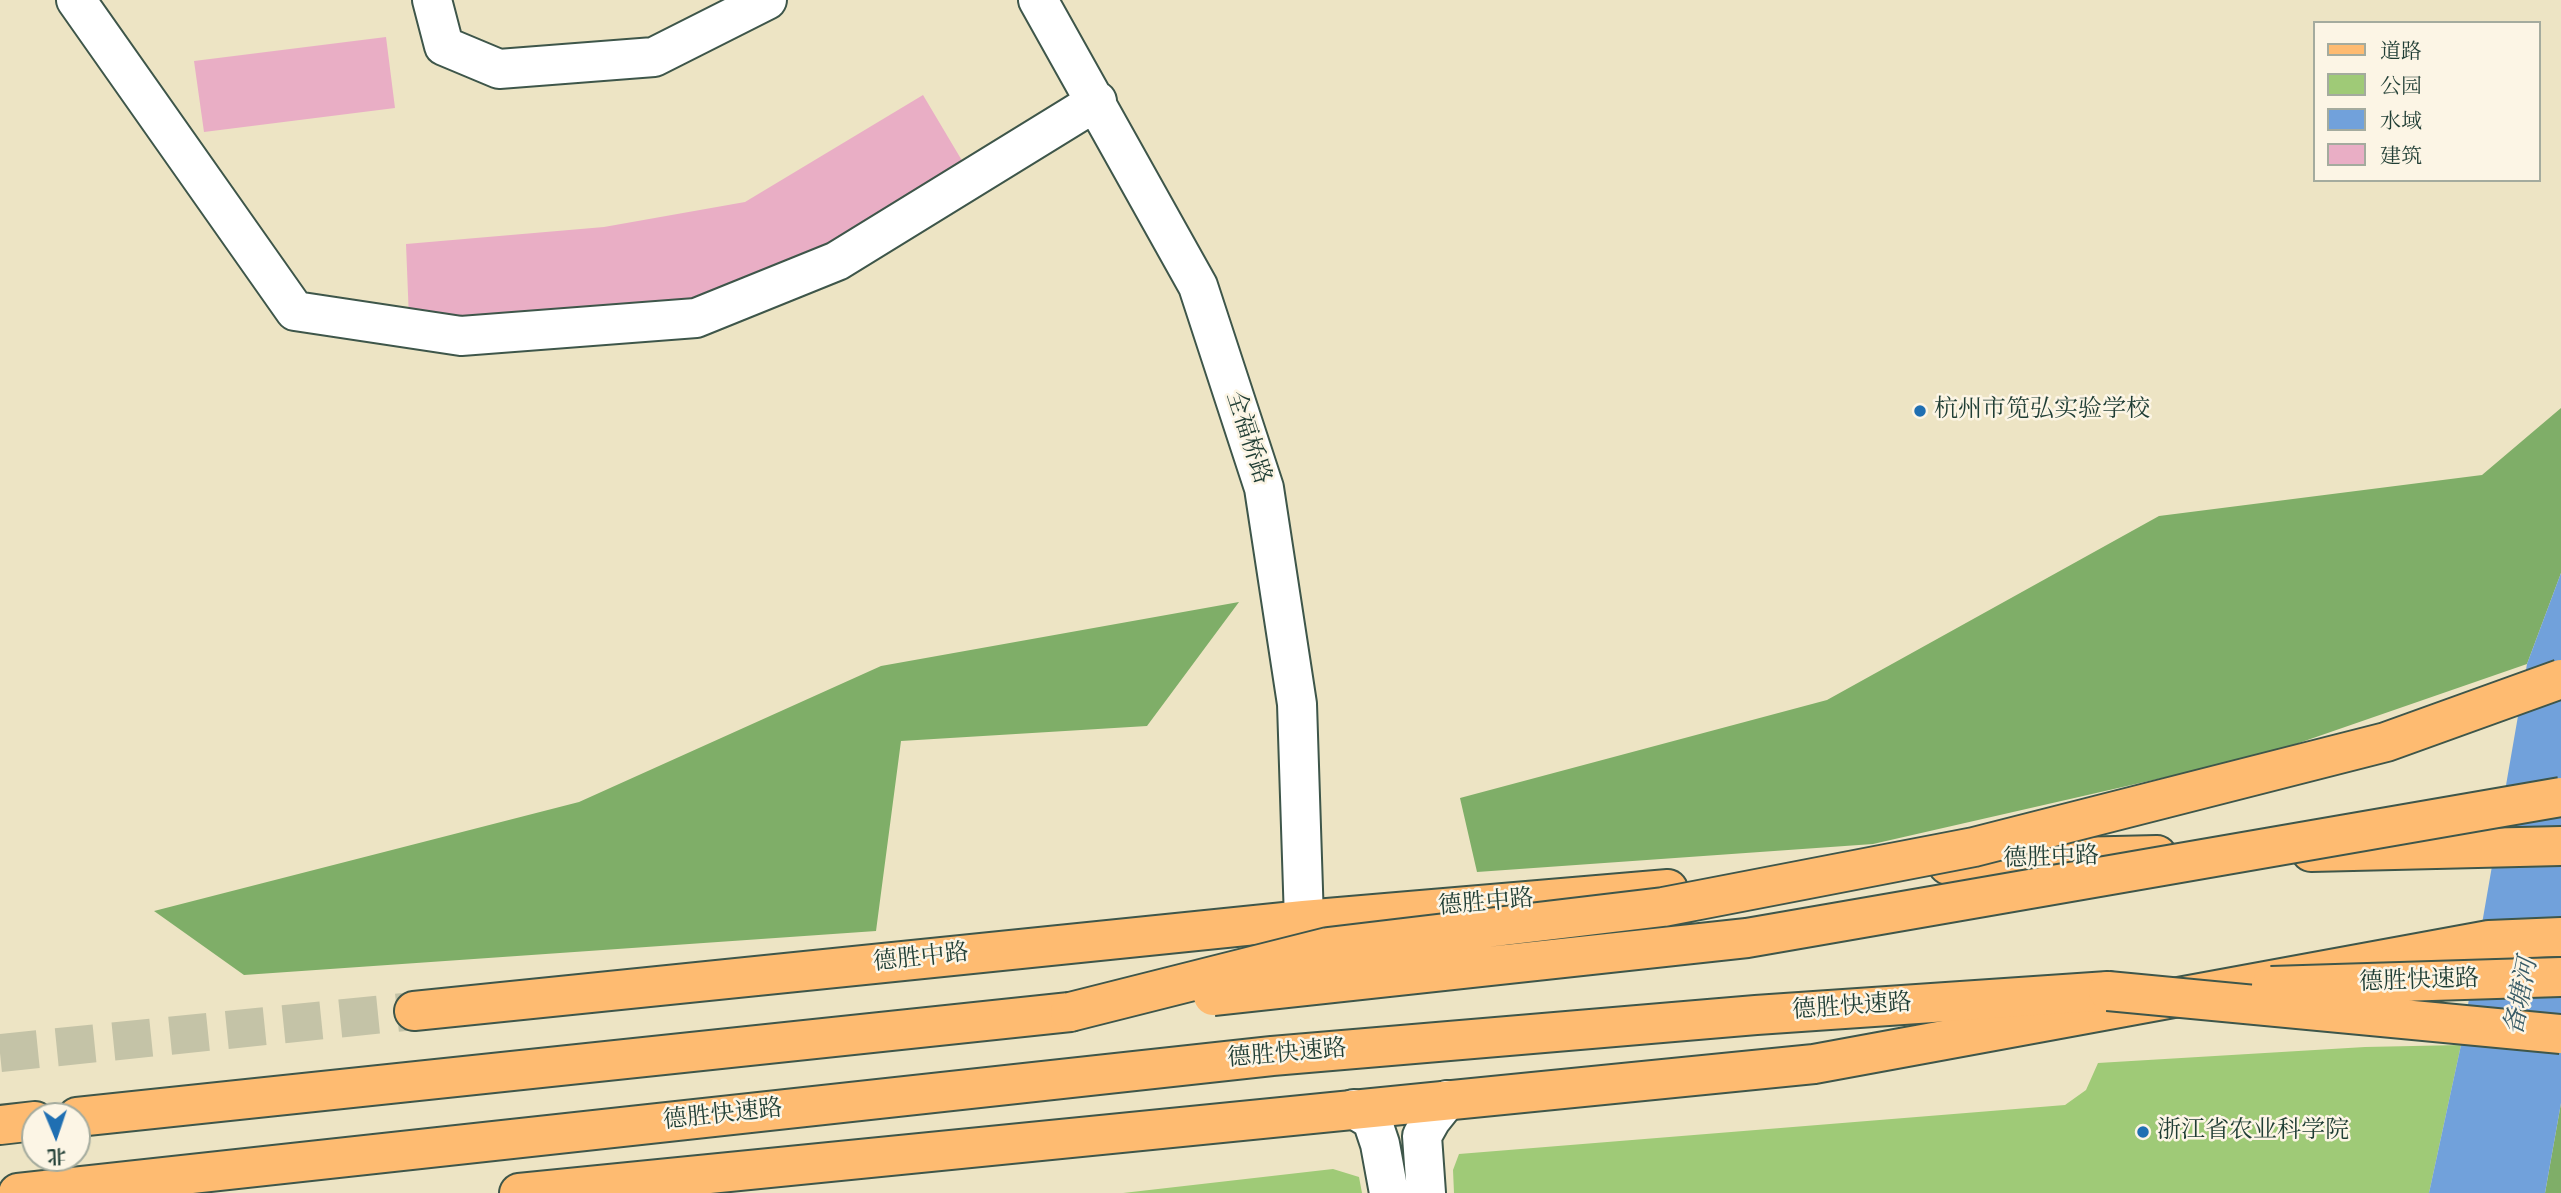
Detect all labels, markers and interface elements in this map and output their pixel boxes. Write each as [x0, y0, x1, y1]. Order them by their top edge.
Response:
legend [2312, 21, 2540, 182]
text: 道路 [2380, 38, 2422, 65]
text: 公园 [2380, 73, 2422, 100]
text: 水域 [2380, 108, 2422, 135]
text: 建筑 [2380, 143, 2422, 170]
street label: 全福桥路 [1218, 388, 1276, 488]
place label: 杭州市笕弘实验学校 [1934, 397, 2150, 425]
marker: 杭州市笕弘实验学校 [1912, 403, 1928, 419]
street label: 德胜中路 [2003, 843, 2099, 875]
street label: 德胜中路 [1437, 885, 1535, 923]
street label: 德胜中路 [872, 940, 970, 978]
water label: 备塘河 [2500, 956, 2546, 1038]
street label: 德胜快速路 [2359, 966, 2479, 998]
street label: 德胜快速路 [1791, 989, 1913, 1027]
street label: 德胜快速路 [1226, 1035, 1348, 1075]
street label: 德胜快速路 [662, 1095, 784, 1137]
north arrow [21, 1102, 91, 1172]
place label: 浙江省农业科学院 [2157, 1118, 2349, 1146]
marker: 浙江省农业科学院 [2135, 1124, 2151, 1140]
text: 北 [47, 1144, 67, 1168]

